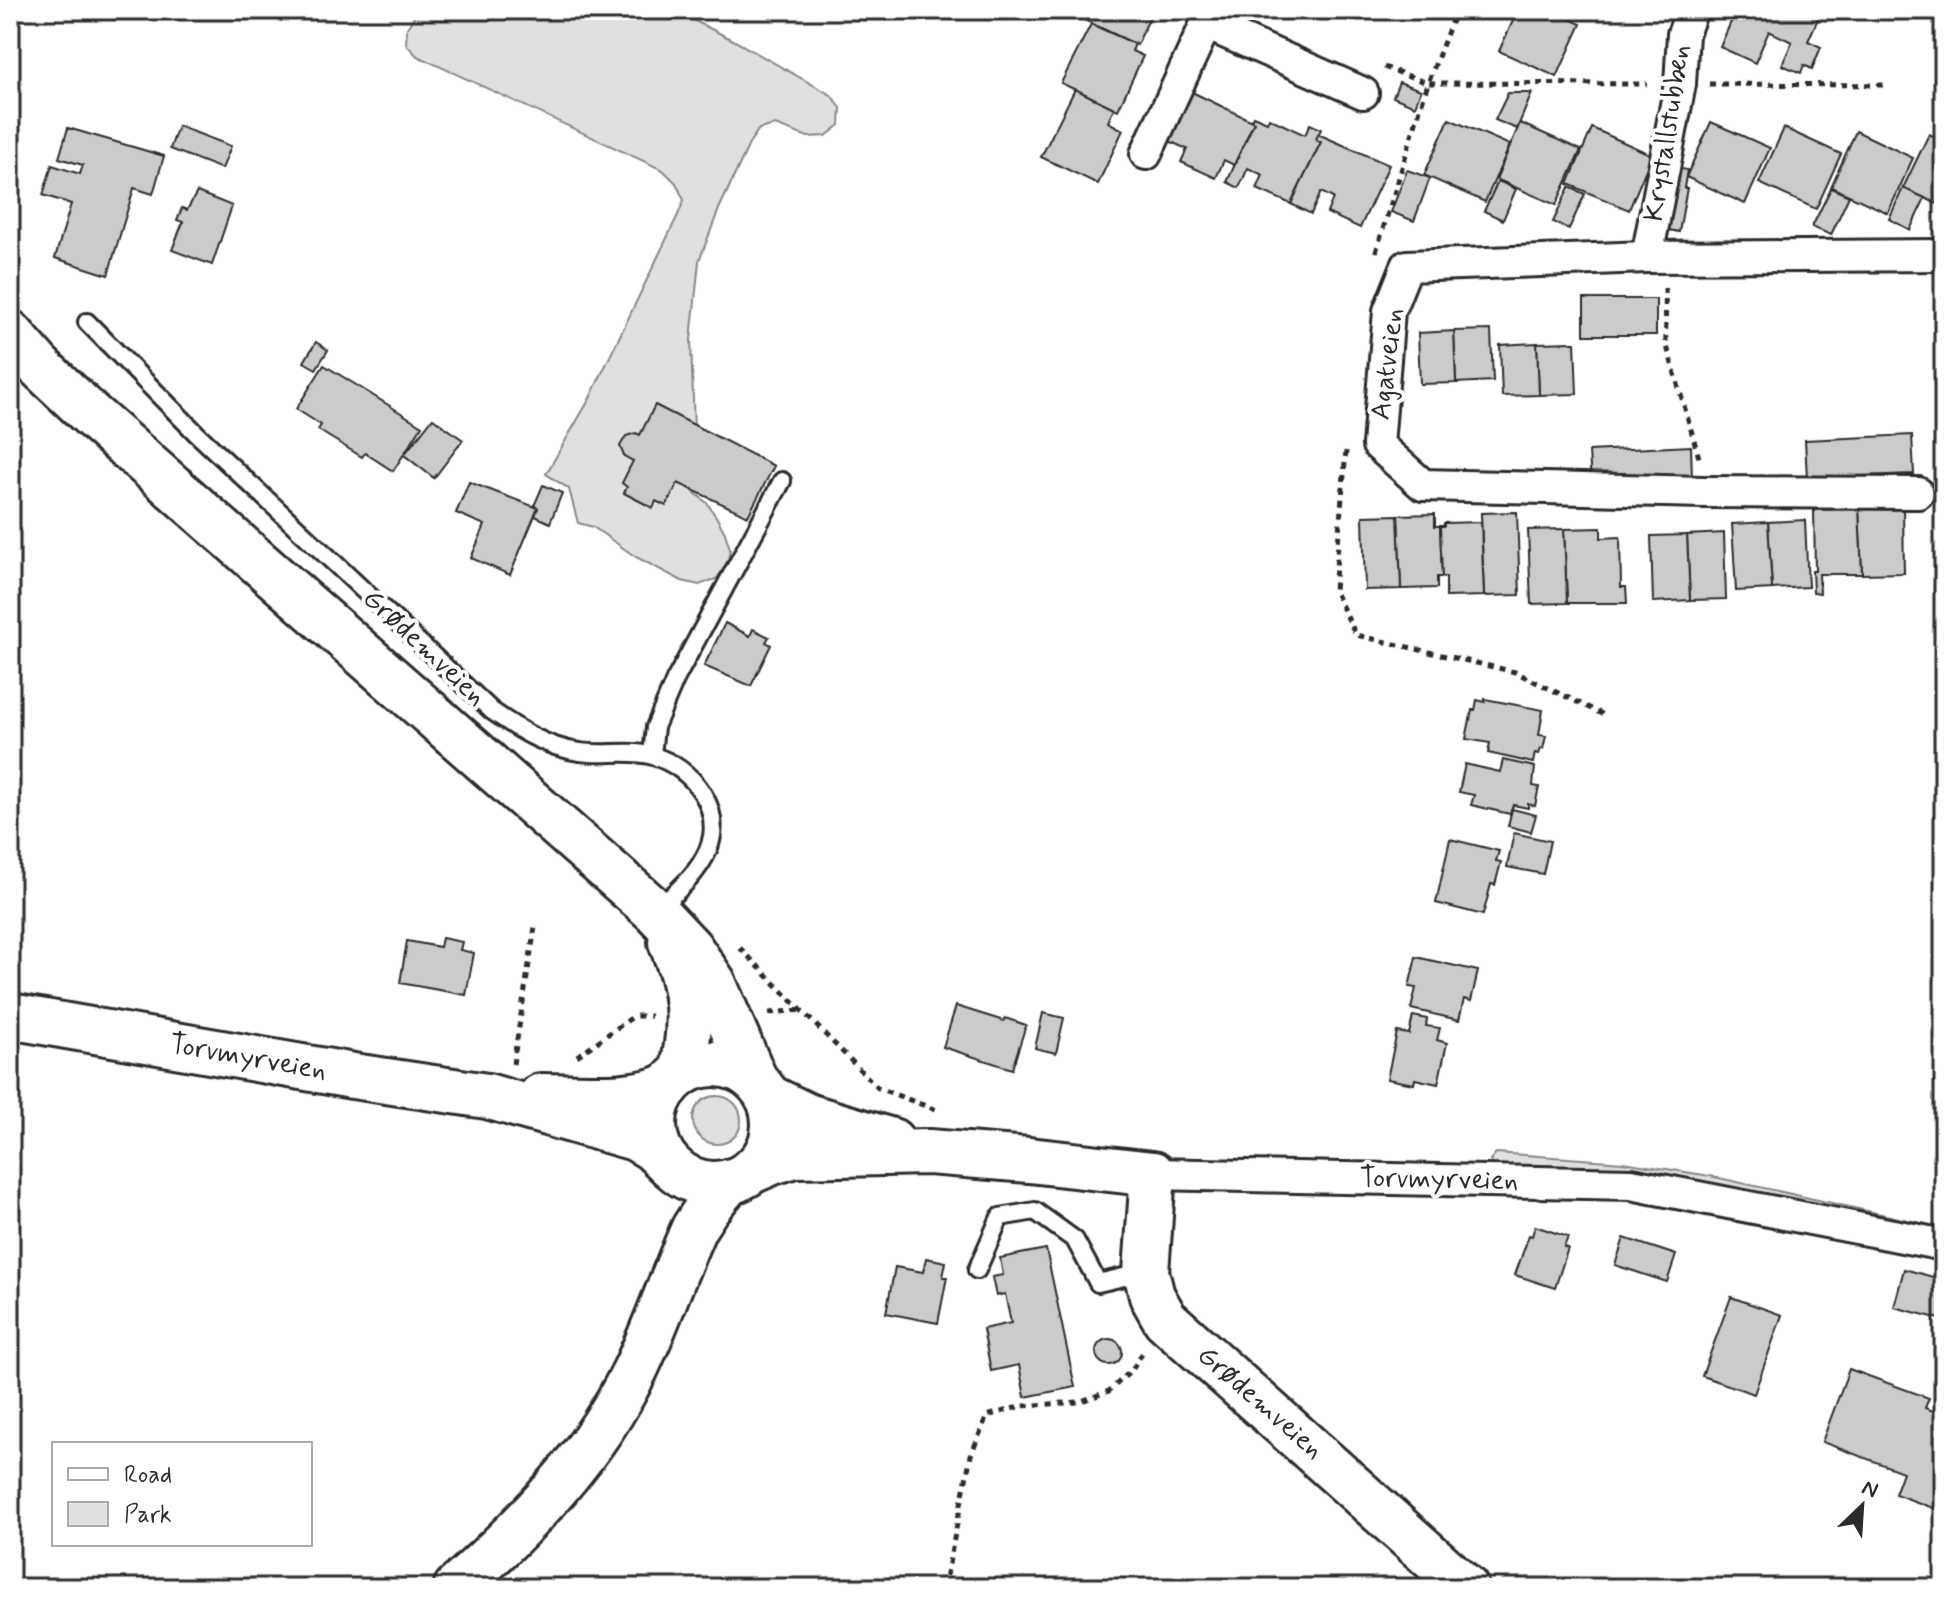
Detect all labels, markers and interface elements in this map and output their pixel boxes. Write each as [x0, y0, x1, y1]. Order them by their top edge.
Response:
street label: Krystallstubben [1636, 42, 1700, 224]
street label: Agatveien [1363, 306, 1413, 422]
street label: Grødemveien [354, 581, 494, 715]
street label: Torvmyrveien [167, 1026, 329, 1090]
street label: Torvmyrveien [1359, 1160, 1519, 1200]
street label: Grødemveien [1189, 1338, 1331, 1468]
legend [52, 1442, 312, 1546]
text: Road [124, 1460, 172, 1491]
north arrow [1822, 1466, 1902, 1546]
text: N [1857, 1474, 1882, 1505]
text: Park [124, 1500, 172, 1531]

